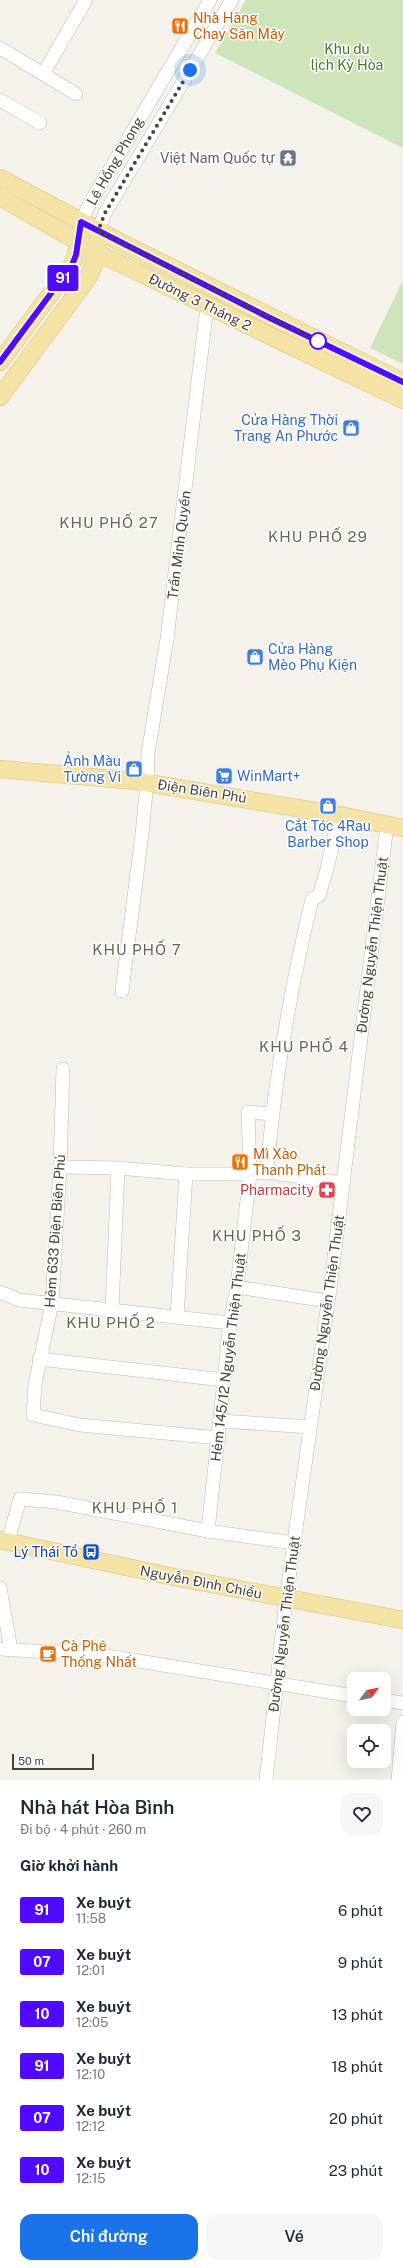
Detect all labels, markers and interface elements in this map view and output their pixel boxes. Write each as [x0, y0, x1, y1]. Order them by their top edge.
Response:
place label: Nhà Hàng Chay Sân Mây [193, 10, 285, 42]
restaurant icon: Nhà Hàng Chay Sân Mây [170, 16, 190, 36]
park label: Khu du lịch Kỳ Hòa [311, 41, 383, 73]
your location [180, 60, 200, 80]
street label: Lê Hồng Phong [83, 114, 147, 208]
temple icon: Việt Nam Quốc tự [278, 148, 298, 168]
place label: Việt Nam Quốc tự [160, 150, 276, 166]
line badge: 91 [45, 265, 81, 291]
text: 91 [55, 270, 71, 286]
street label: Đường 3 Tháng 2 [146, 270, 254, 334]
unlabelled marker [309, 332, 327, 350]
place label: Cửa Hàng Thời Trang An Phước [234, 412, 338, 444]
shop icon: Cửa Hàng Thời Trang An Phước [341, 418, 361, 438]
street label: Trần Minh Quyền [164, 490, 194, 600]
district label: KHU PHỐ 27 [59, 512, 159, 531]
district label: KHU PHỐ 29 [268, 526, 368, 545]
place label: Cửa Hàng Mèo Phụ Kiện [268, 641, 357, 673]
shop icon: Cửa Hàng Mèo Phụ Kiện [245, 647, 265, 667]
place label: Ảnh Màu Tường Vi [63, 751, 121, 785]
shop icon: Ảnh Màu Tường Vi [124, 759, 144, 779]
supermarket icon: WinMart+ [214, 766, 234, 786]
place label: WinMart+ [237, 768, 301, 784]
street label: Điện Biên Phủ [156, 776, 248, 806]
shop icon: Cắt Tóc 4Rau Barber Shop [318, 796, 338, 816]
place label: Cắt Tóc 4Rau Barber Shop [285, 818, 371, 850]
street label: Đường Nguyễn Thiện Thuật [353, 856, 391, 1034]
district label: KHU PHỐ 7 [92, 939, 182, 958]
district label: KHU PHỐ 4 [259, 1036, 349, 1055]
place label: Mì Xào Thanh Phát [253, 1146, 327, 1178]
restaurant icon: Mì Xào Thanh Phát [230, 1152, 250, 1172]
street label: Hẻm 633 Ðiện Biên Phủ [42, 1154, 68, 1308]
pharmacy icon: Pharmacity [317, 1180, 337, 1200]
place label: Pharmacity [240, 1182, 315, 1198]
street label: Đường Nguyễn Thiện Thuật [307, 1214, 347, 1392]
district label: KHU PHỐ 3 [212, 1225, 302, 1244]
street label: Hẻm 145/12 Nguyễn Thiện Thuật [207, 1252, 249, 1462]
district label: KHU PHỐ 2 [66, 1312, 156, 1331]
district label: KHU PHỐ 1 [92, 1497, 178, 1516]
street label: Đường Nguyễn Thiện Thuật [265, 1535, 303, 1713]
bus stop icon: Lý Thái Tổ [81, 1542, 101, 1562]
place label: Lý Thái Tổ [13, 1544, 78, 1560]
street label: Nguyễn Đình Chiểu [139, 1562, 263, 1602]
place label: Cà Phê Thống Nhất [61, 1638, 137, 1670]
cafe icon: Cà Phê Thống Nhất [38, 1644, 58, 1664]
north arrow [347, 1672, 391, 1716]
map controls [347, 1672, 391, 1768]
button: locate [347, 1724, 391, 1768]
scale bar [12, 1752, 94, 1771]
text: 50 m [18, 1755, 44, 1767]
button: heart [341, 1793, 383, 1835]
text: Nhà hát Hòa Bình [20, 1796, 174, 1818]
text: Đi bộ · 4 phút · 260 m [20, 1822, 146, 1837]
text: Giờ khởi hành [20, 1857, 118, 1874]
text: Xe buýt [76, 1894, 131, 1911]
text: 91 [34, 1902, 50, 1918]
text: 6 phút [338, 1902, 383, 1919]
text: 11:58 [76, 1911, 106, 1926]
text: Xe buýt [76, 1946, 131, 1963]
text: 07 [33, 1954, 51, 1970]
text: 9 phút [338, 1954, 383, 1971]
text: 12:01 [76, 1963, 105, 1978]
text: Xe buýt [76, 1998, 131, 2015]
text: 10 [34, 2006, 50, 2022]
text: 13 phút [332, 2006, 383, 2023]
text: 12:05 [76, 2015, 108, 2030]
text: Xe buýt [76, 2050, 131, 2067]
text: 91 [34, 2058, 50, 2074]
text: 18 phút [331, 2058, 383, 2075]
text: 12:10 [76, 2067, 105, 2082]
text: Xe buýt [76, 2102, 131, 2119]
text: 07 [33, 2110, 51, 2126]
text: 20 phút [329, 2110, 383, 2127]
text: 12:12 [76, 2119, 105, 2134]
text: Xe buýt [76, 2154, 131, 2171]
text: 10 [34, 2162, 50, 2178]
text: 23 phút [329, 2162, 383, 2179]
text: 12:15 [76, 2171, 106, 2186]
button: Chỉ đường [20, 2214, 198, 2260]
button: Vé [206, 2214, 383, 2260]

